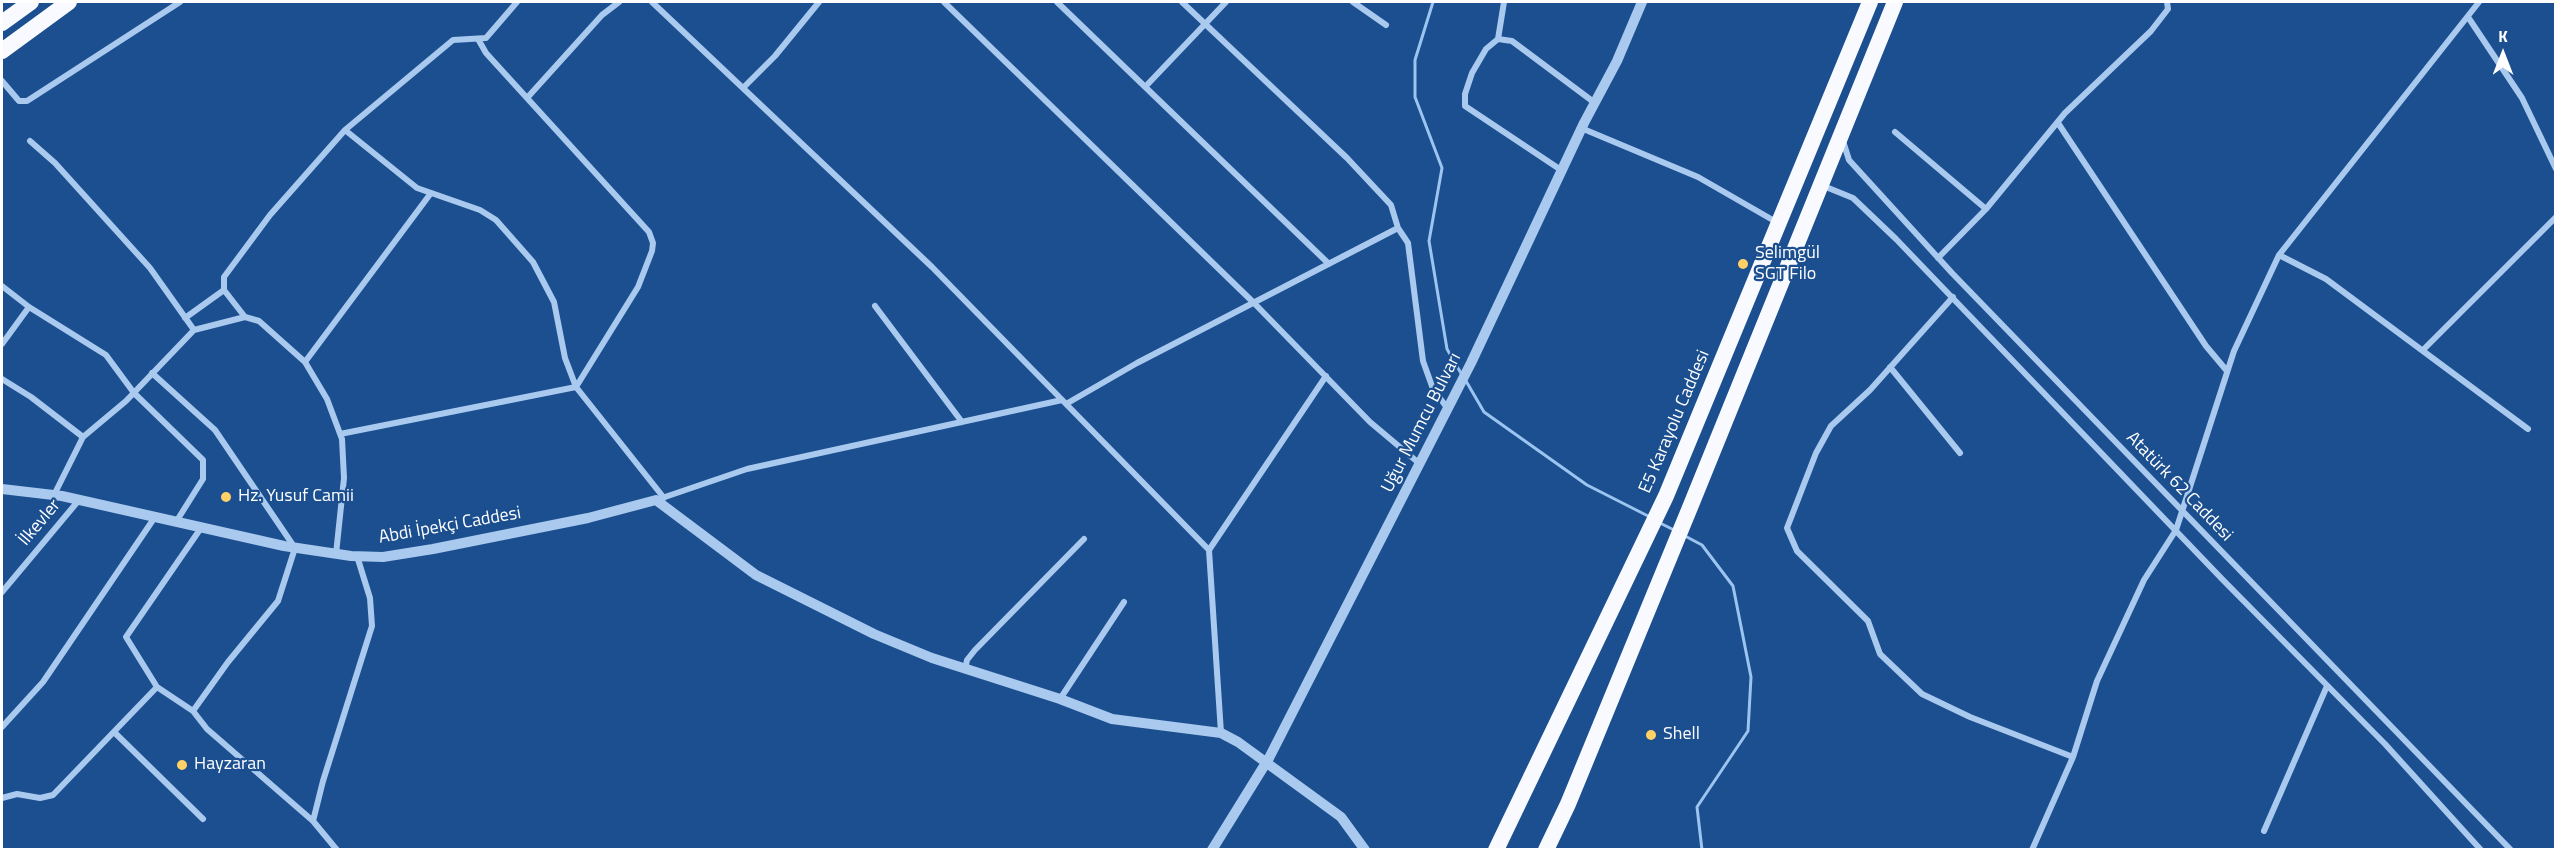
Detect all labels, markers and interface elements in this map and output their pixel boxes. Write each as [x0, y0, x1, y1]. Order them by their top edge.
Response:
north arrow [2473, 24, 2533, 84]
text: K [2498, 24, 2508, 48]
place label: Selimgül SGT Filo [1755, 243, 1820, 286]
marker: Selimgül SGT Filo [1736, 257, 1750, 271]
street label: E5 Karayolu Caddesi [1635, 347, 1715, 497]
street label: Uğur Mumcu Bulvarı [1377, 349, 1467, 497]
street label: Atatürk 62 Caddesi [2121, 428, 2237, 546]
place label: Hz. Yusuf Camii [238, 486, 354, 508]
marker: Hz. Yusuf Camii [219, 490, 233, 504]
street label: İlkevler [14, 495, 66, 551]
street label: Abdi İpekçi Caddesi [377, 503, 523, 549]
place label: Shell [1663, 724, 1700, 746]
marker: Shell [1644, 728, 1658, 742]
place label: Hayzaran [194, 754, 266, 776]
marker: Hayzaran [175, 758, 189, 772]

